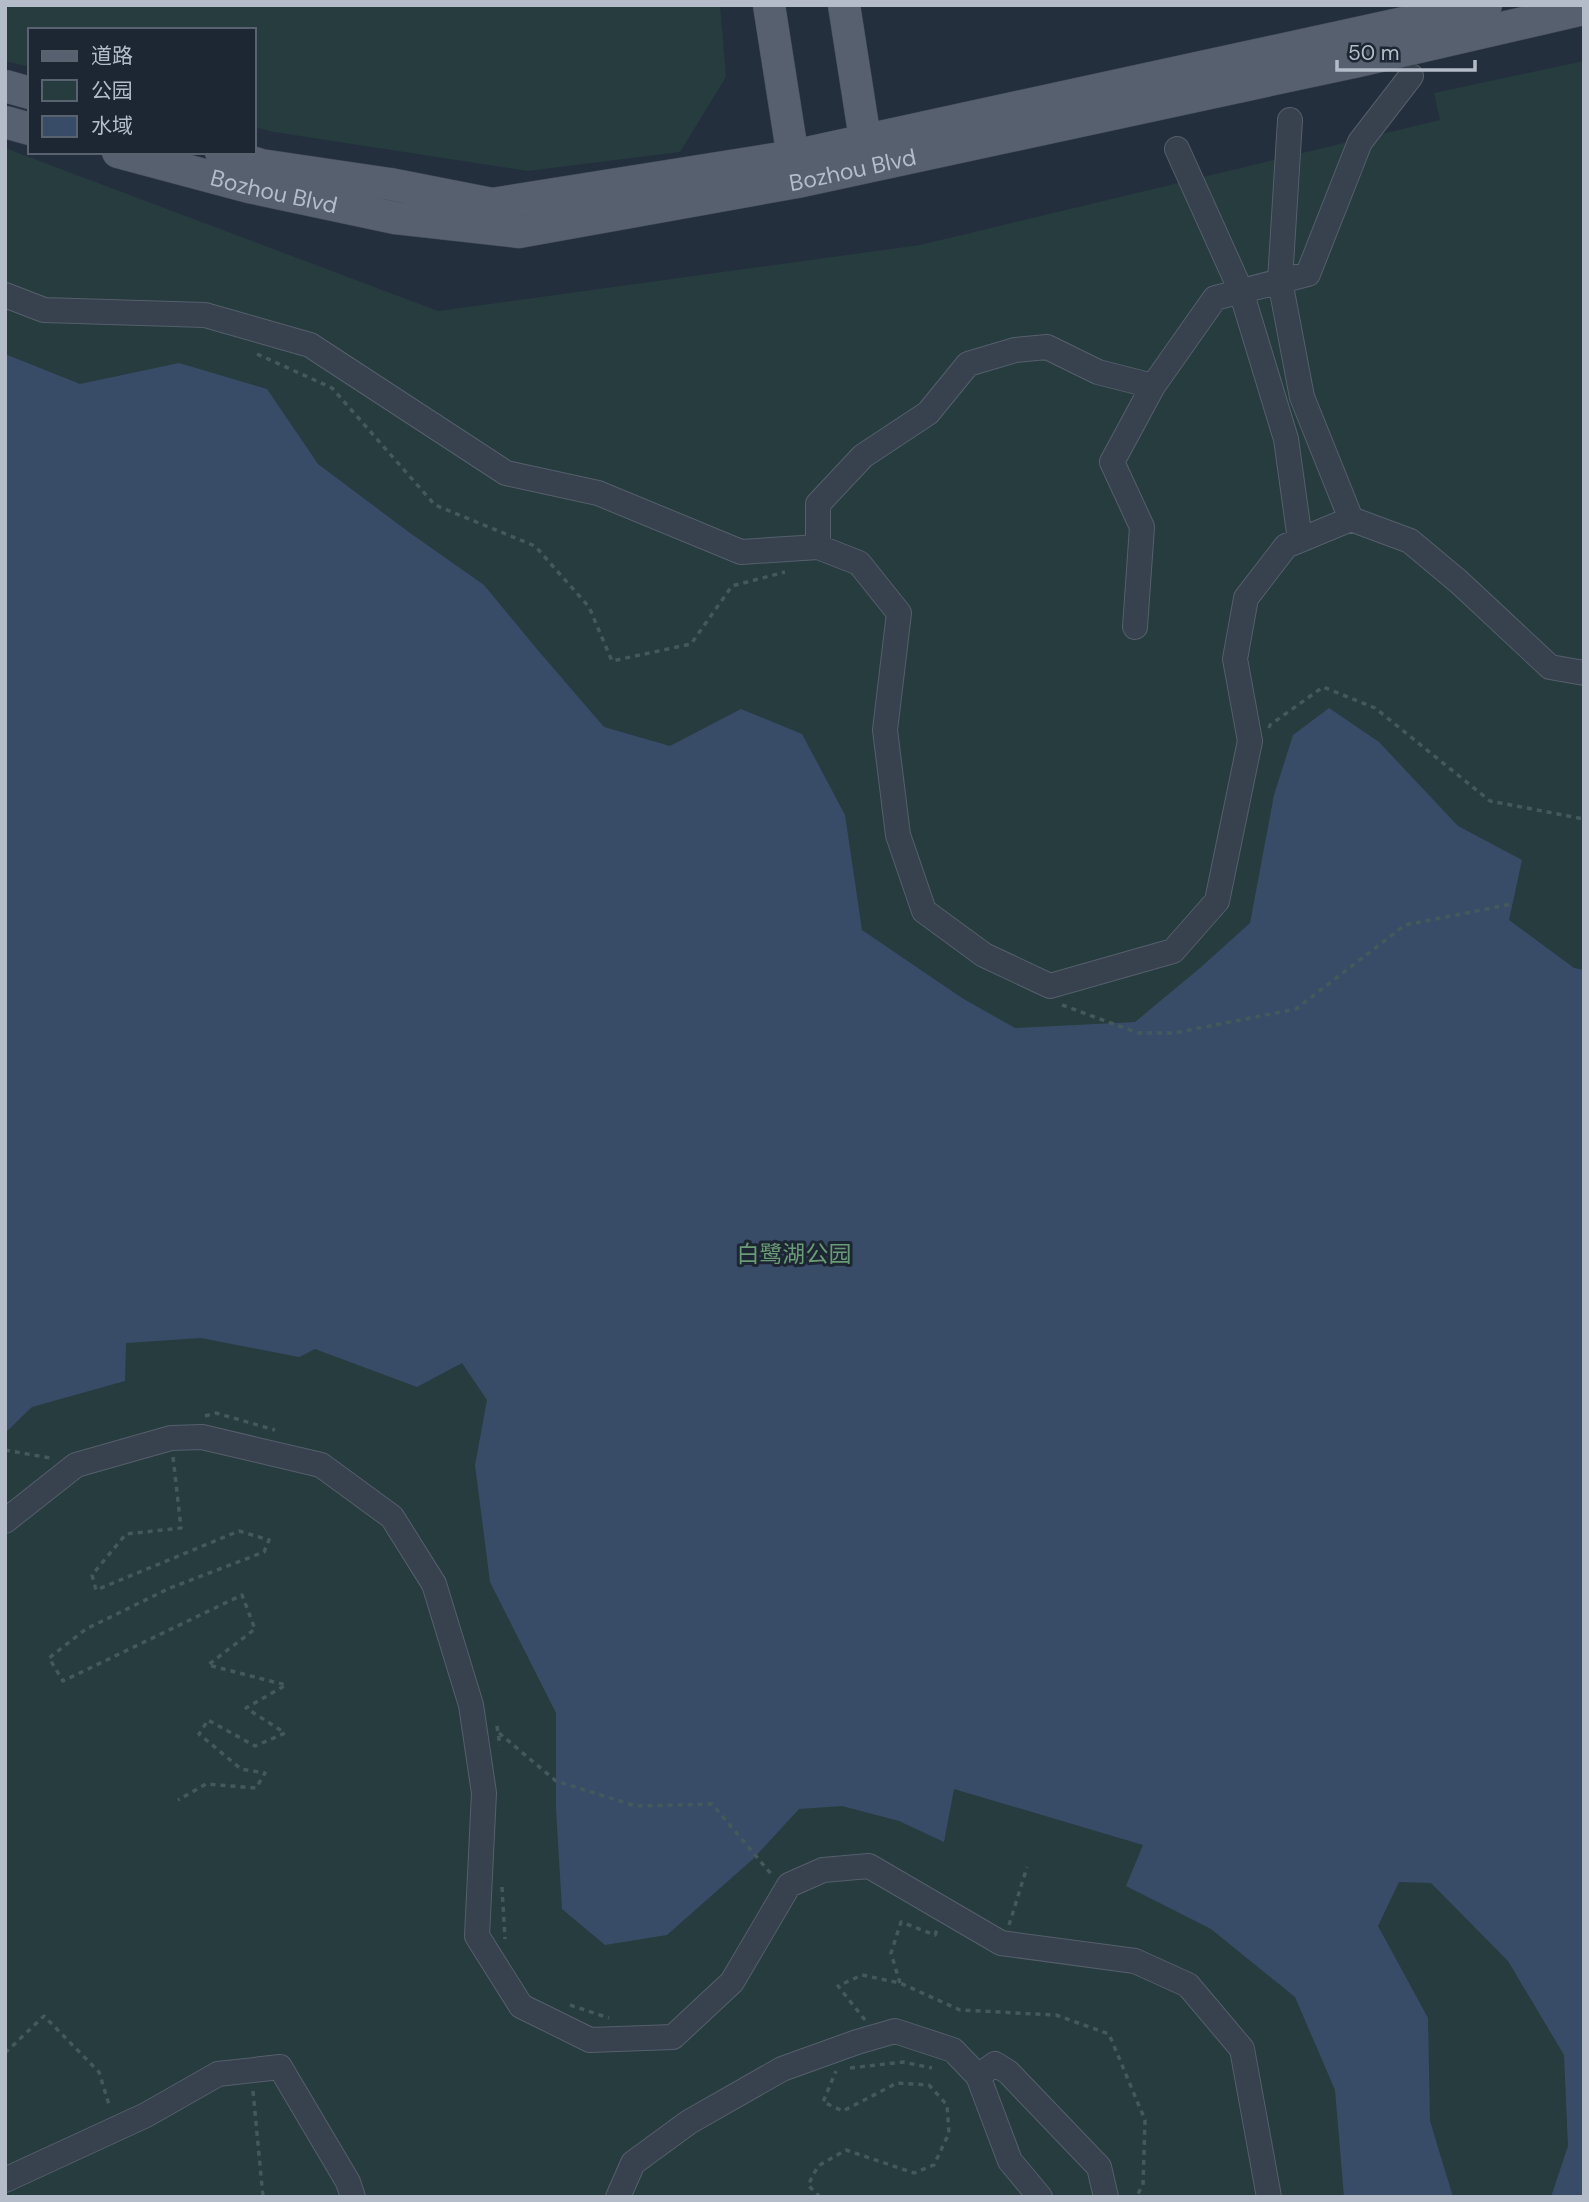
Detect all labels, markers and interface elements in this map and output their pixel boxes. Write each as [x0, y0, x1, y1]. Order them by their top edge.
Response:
legend [28, 28, 256, 154]
scale bar [1337, 28, 1475, 72]
text: 50 m [1348, 39, 1399, 67]
text: 道路 [91, 42, 133, 70]
text: 公园 [91, 77, 133, 105]
text: 水域 [91, 112, 133, 140]
street label: Bozhou Blvd [787, 142, 919, 198]
street label: Bozhou Blvd [207, 162, 340, 220]
park label: 白鹭湖公园 [737, 1239, 852, 1269]

